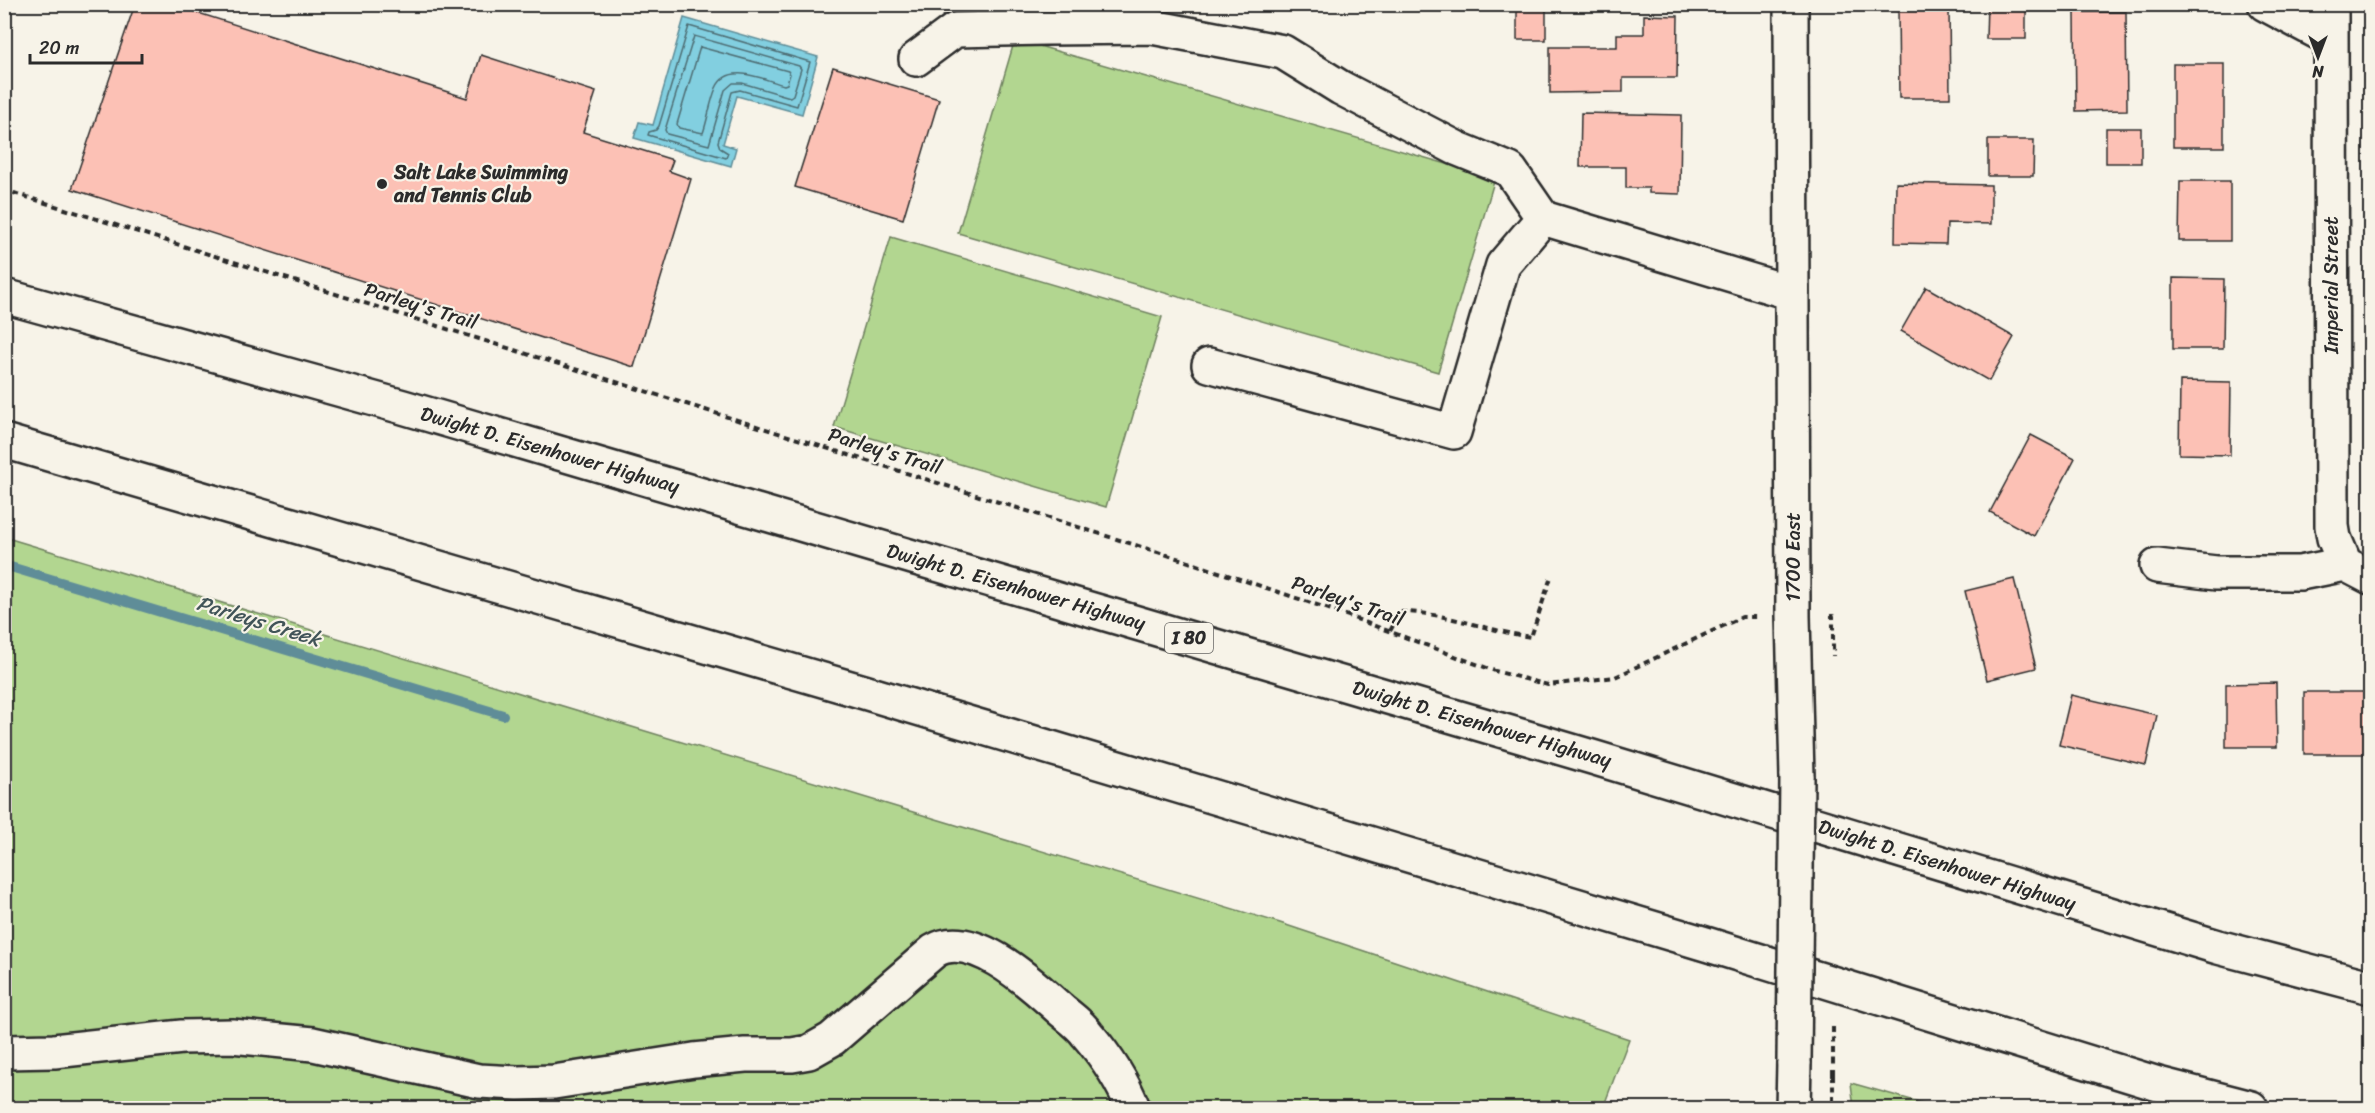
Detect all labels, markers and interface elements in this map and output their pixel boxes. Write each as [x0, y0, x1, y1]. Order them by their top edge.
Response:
scale bar [30, 27, 142, 65]
north arrow [2288, 27, 2348, 87]
text: 20 m [39, 32, 79, 64]
text: N [2312, 57, 2325, 86]
place label: Salt Lake Swimming and Tennis Club [393, 155, 568, 213]
marker: Salt Lake Swimming and Tennis Club [375, 177, 389, 191]
street label: Imperial Street [2314, 216, 2349, 355]
street label: Parley's Trail [360, 272, 482, 340]
street label: Dwight D. Eisenhower Highway [416, 396, 684, 504]
street label: Parley's Trail [824, 417, 946, 485]
street label: 1700 East [1776, 512, 1811, 602]
street label: Dwight D. Eisenhower Highway [882, 533, 1150, 641]
street label: Parley's Trail [1287, 565, 1409, 637]
water label: Parleys Creek [192, 584, 328, 658]
road number: I 80 [1165, 623, 1213, 653]
street label: Dwight D. Eisenhower Highway [1348, 670, 1616, 778]
street label: Dwight D. Eisenhower Highway [1814, 809, 2081, 921]

